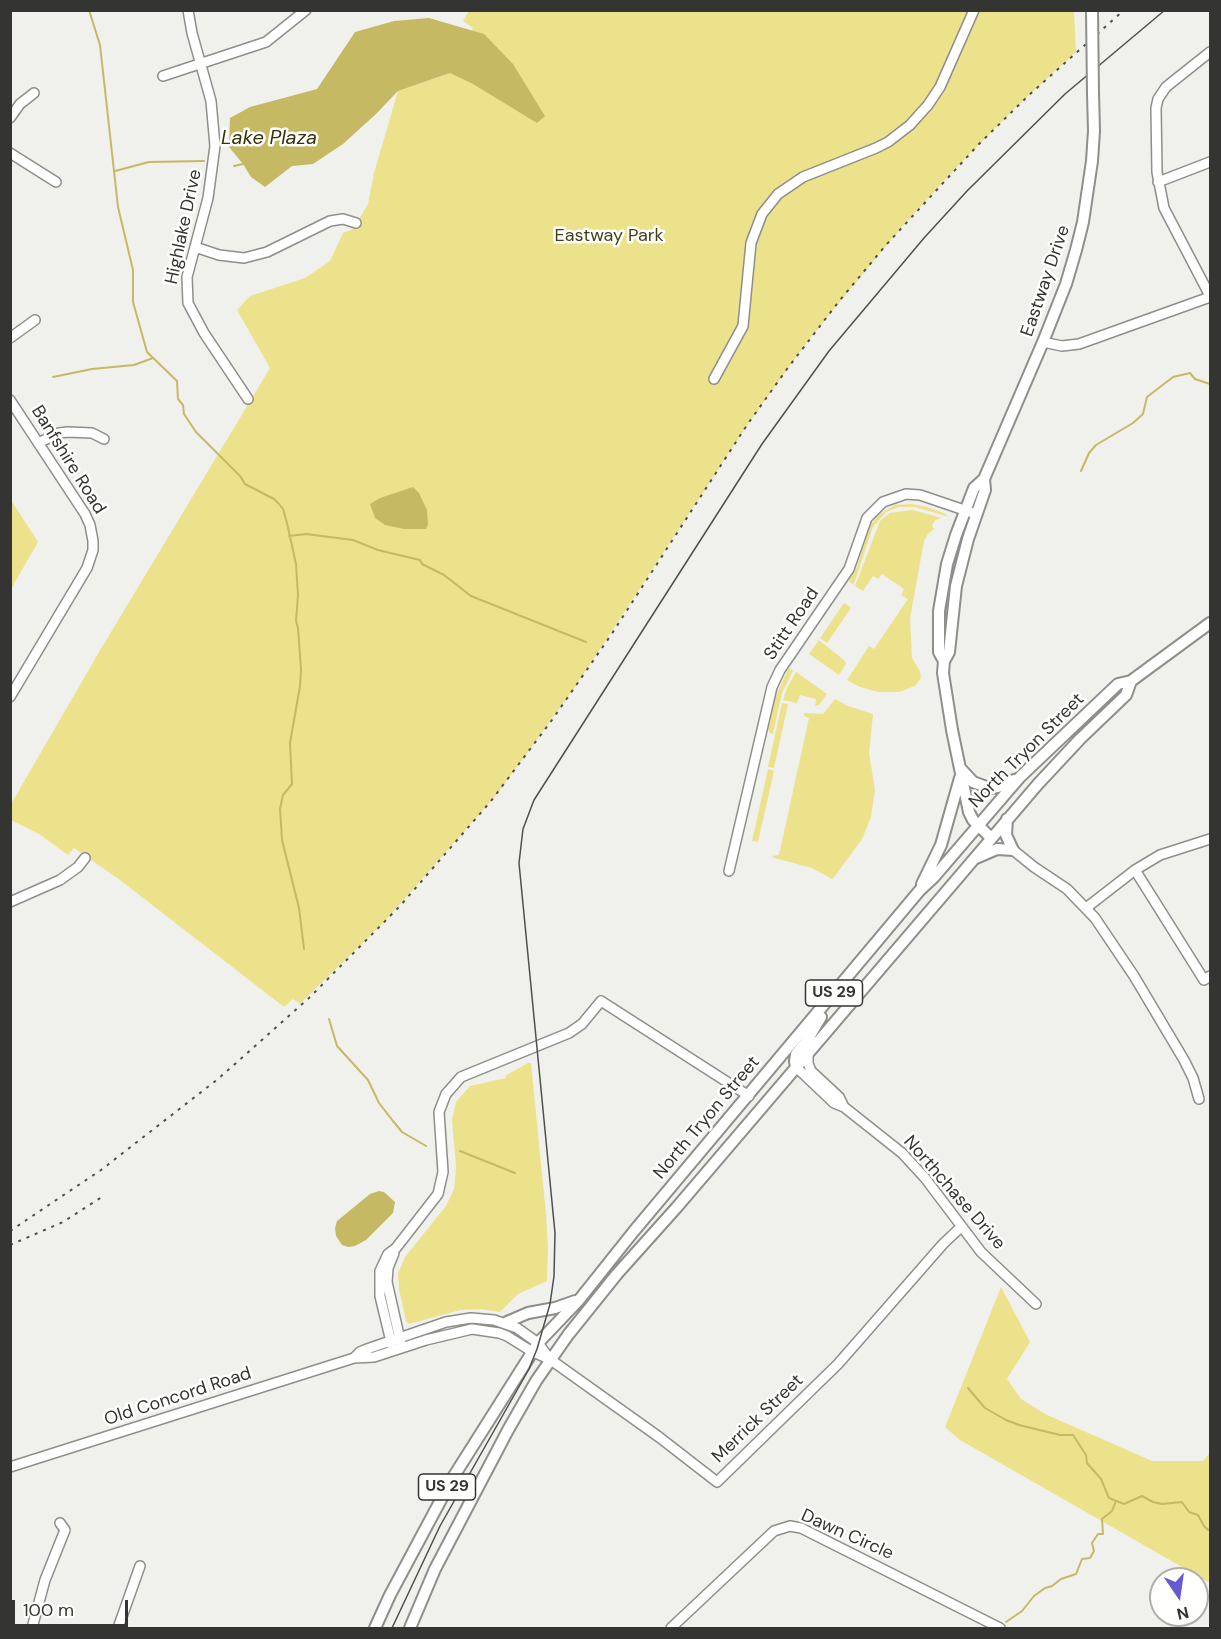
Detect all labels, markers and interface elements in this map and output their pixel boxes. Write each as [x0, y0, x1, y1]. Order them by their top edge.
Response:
water label: Lake Plaza [221, 127, 317, 151]
street label: Highlake Drive [161, 168, 207, 286]
street label: Eastway Drive [1017, 223, 1075, 339]
park label: Eastway Park [555, 225, 663, 247]
street label: Banfshire Road [26, 402, 110, 518]
street label: Stitt Road [760, 584, 824, 664]
street label: North Tryon Street [965, 689, 1089, 813]
road number: US 29 [806, 980, 862, 1006]
street label: North Tryon Street [649, 1052, 765, 1184]
street label: Northchase Drive [899, 1131, 1009, 1255]
street label: Old Concord Road [102, 1363, 254, 1431]
street label: Merrick Street [708, 1370, 808, 1468]
road number: US 29 [418, 1474, 476, 1500]
street label: Dawn Circle [797, 1505, 897, 1565]
north arrow [1149, 1567, 1209, 1627]
scale bar [15, 1588, 130, 1626]
text: 100 m [23, 1598, 74, 1622]
text: N [1175, 1602, 1191, 1625]

